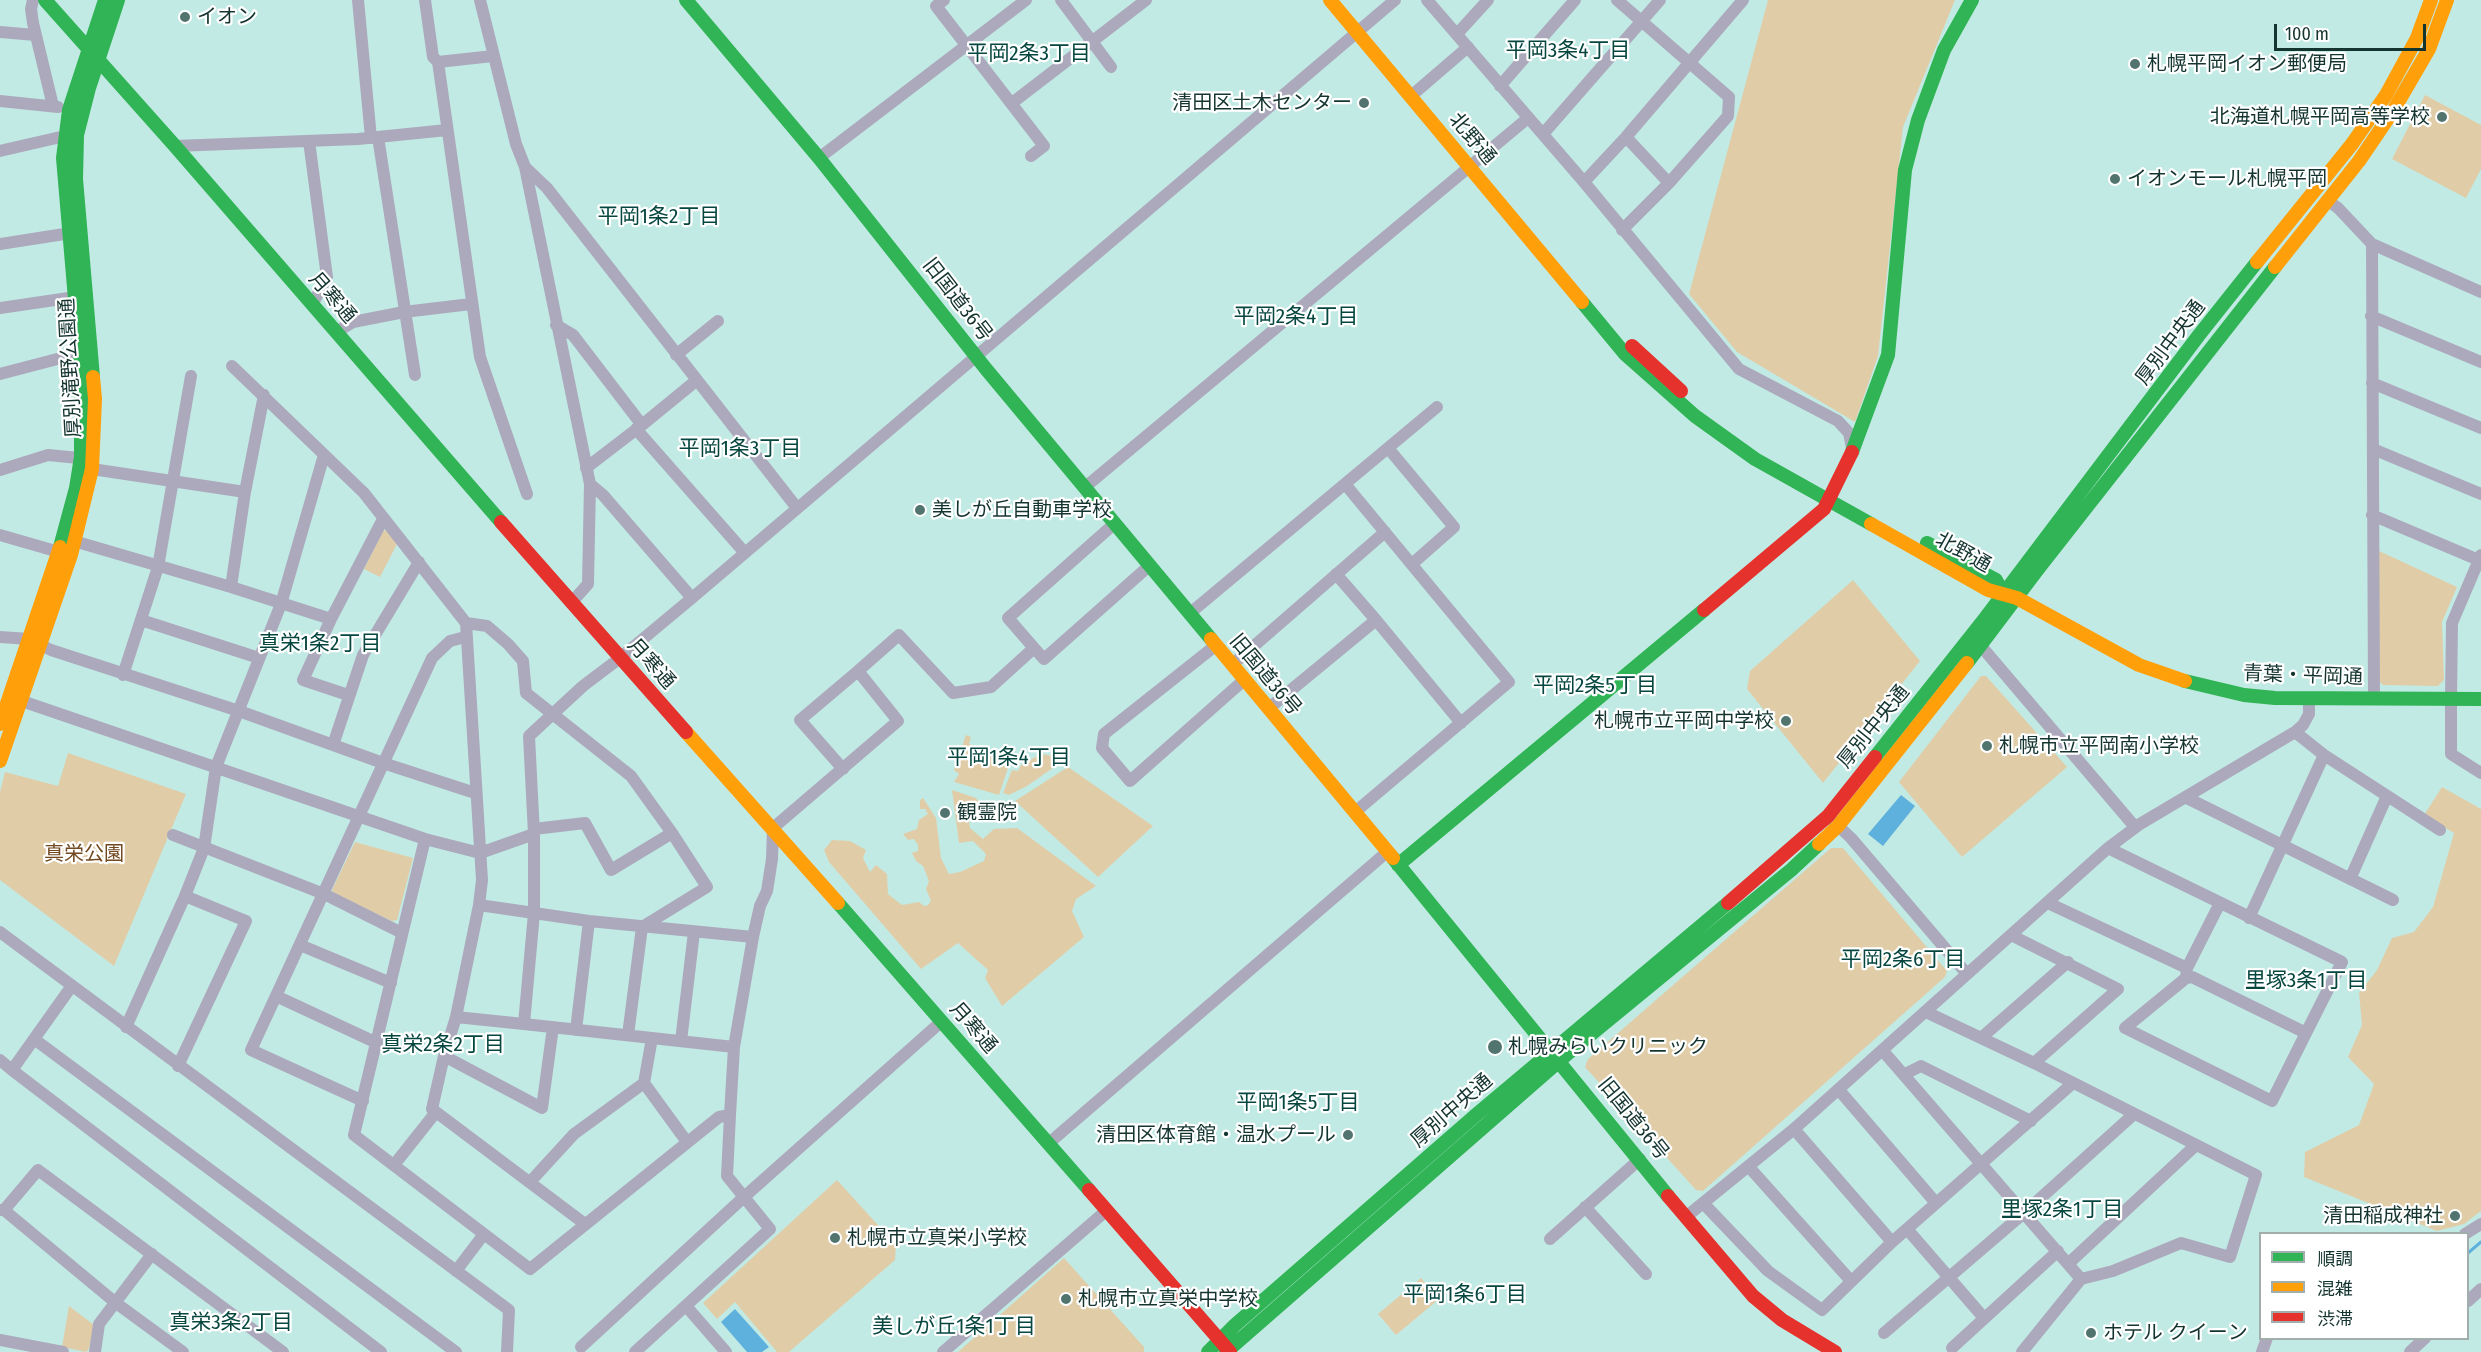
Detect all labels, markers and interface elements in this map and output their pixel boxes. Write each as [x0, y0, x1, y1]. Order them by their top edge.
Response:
place label: イオン [197, 5, 257, 29]
marker: イオン [178, 10, 192, 24]
scale bar [2277, 12, 2428, 50]
text: 100 m [2285, 23, 2329, 45]
district label: 平岡3条4丁目 [1506, 38, 1630, 64]
district label: 平岡2条3丁目 [967, 41, 1091, 67]
place label: 札幌平岡イオン郵便局 [2147, 52, 2347, 76]
marker: 札幌平岡イオン郵便局 [2128, 57, 2142, 71]
place label: 清田区土木センター [1172, 91, 1352, 115]
marker: 清田区土木センター [1357, 96, 1371, 110]
place label: 北海道札幌平岡高等学校 [2210, 105, 2430, 129]
street label: 北野通 [1444, 108, 1500, 170]
marker: 北海道札幌平岡高等学校 [2435, 110, 2449, 124]
place label: イオンモール札幌平岡 [2127, 167, 2327, 191]
marker: イオンモール札幌平岡 [2108, 172, 2122, 186]
district label: 平岡1条2丁目 [598, 204, 720, 230]
street label: 旧国道36号 [917, 254, 997, 346]
street label: 月寒通 [303, 267, 361, 329]
street label: 厚別中央通 [2131, 296, 2211, 390]
street label: 厚別滝野公園通 [55, 297, 87, 439]
district label: 平岡2条4丁目 [1234, 304, 1358, 330]
district label: 平岡1条3丁目 [679, 436, 801, 462]
place label: 美しが丘自動車学校 [932, 498, 1112, 522]
marker: 美しが丘自動車学校 [913, 503, 927, 517]
street label: 北野通 [1931, 528, 1995, 578]
street label: 旧国道36号 [1224, 629, 1306, 721]
district label: 真栄1条2丁目 [259, 631, 381, 657]
street label: 月寒通 [622, 634, 680, 694]
street label: 青葉・平岡通 [2243, 662, 2363, 690]
district label: 平岡2条5丁目 [1533, 673, 1657, 699]
street label: 厚別中央通 [1833, 681, 1915, 773]
place label: 札幌市立平岡中学校 [1594, 709, 1774, 733]
marker: 札幌市立平岡中学校 [1779, 714, 1793, 728]
place label: 札幌市立平岡南小学校 [1999, 734, 2199, 758]
marker: 札幌市立平岡南小学校 [1980, 739, 1994, 753]
district label: 平岡1条4丁目 [947, 745, 1071, 771]
place label: 観霊院 [957, 801, 1017, 825]
marker: 観霊院 [938, 806, 952, 820]
park label: 真栄公園 [44, 842, 124, 866]
district label: 平岡2条6丁目 [1841, 947, 1965, 973]
district label: 里塚3条1丁目 [2245, 968, 2367, 994]
street label: 月寒通 [944, 997, 1002, 1059]
district label: 真栄2条2丁目 [381, 1032, 505, 1058]
place label: 札幌みらいクリニック [1508, 1035, 1708, 1059]
marker: 札幌みらいクリニック [1486, 1038, 1504, 1056]
street label: 厚別中央通 [1406, 1069, 1498, 1153]
street label: 旧国道36号 [1593, 1073, 1673, 1165]
district label: 平岡1条5丁目 [1237, 1090, 1359, 1116]
place label: 清田区体育館・温水プール [1096, 1123, 1336, 1147]
marker: 清田区体育館・温水プール [1341, 1128, 1355, 1142]
district label: 里塚2条1丁目 [2001, 1197, 2123, 1223]
place label: 清田稲成神社 [2323, 1204, 2443, 1228]
marker: 清田稲成神社 [2448, 1209, 2462, 1223]
place label: 札幌市立真栄小学校 [847, 1226, 1027, 1250]
marker: 札幌市立真栄小学校 [828, 1231, 842, 1245]
legend [2259, 1232, 2469, 1340]
text: 順調 [2317, 1248, 2353, 1270]
text: 混雑 [2317, 1278, 2353, 1300]
district label: 平岡1条6丁目 [1403, 1282, 1527, 1308]
place label: 札幌市立真栄中学校 [1078, 1287, 1258, 1311]
marker: 札幌市立真栄中学校 [1059, 1292, 1073, 1306]
text: 渋滞 [2317, 1308, 2353, 1330]
district label: 真栄3条2丁目 [169, 1310, 293, 1336]
district label: 美しが丘1条1丁目 [872, 1314, 1036, 1340]
place label: ホテル クイーン [2103, 1321, 2248, 1345]
marker: ホテル クイーン [2084, 1326, 2098, 1340]

